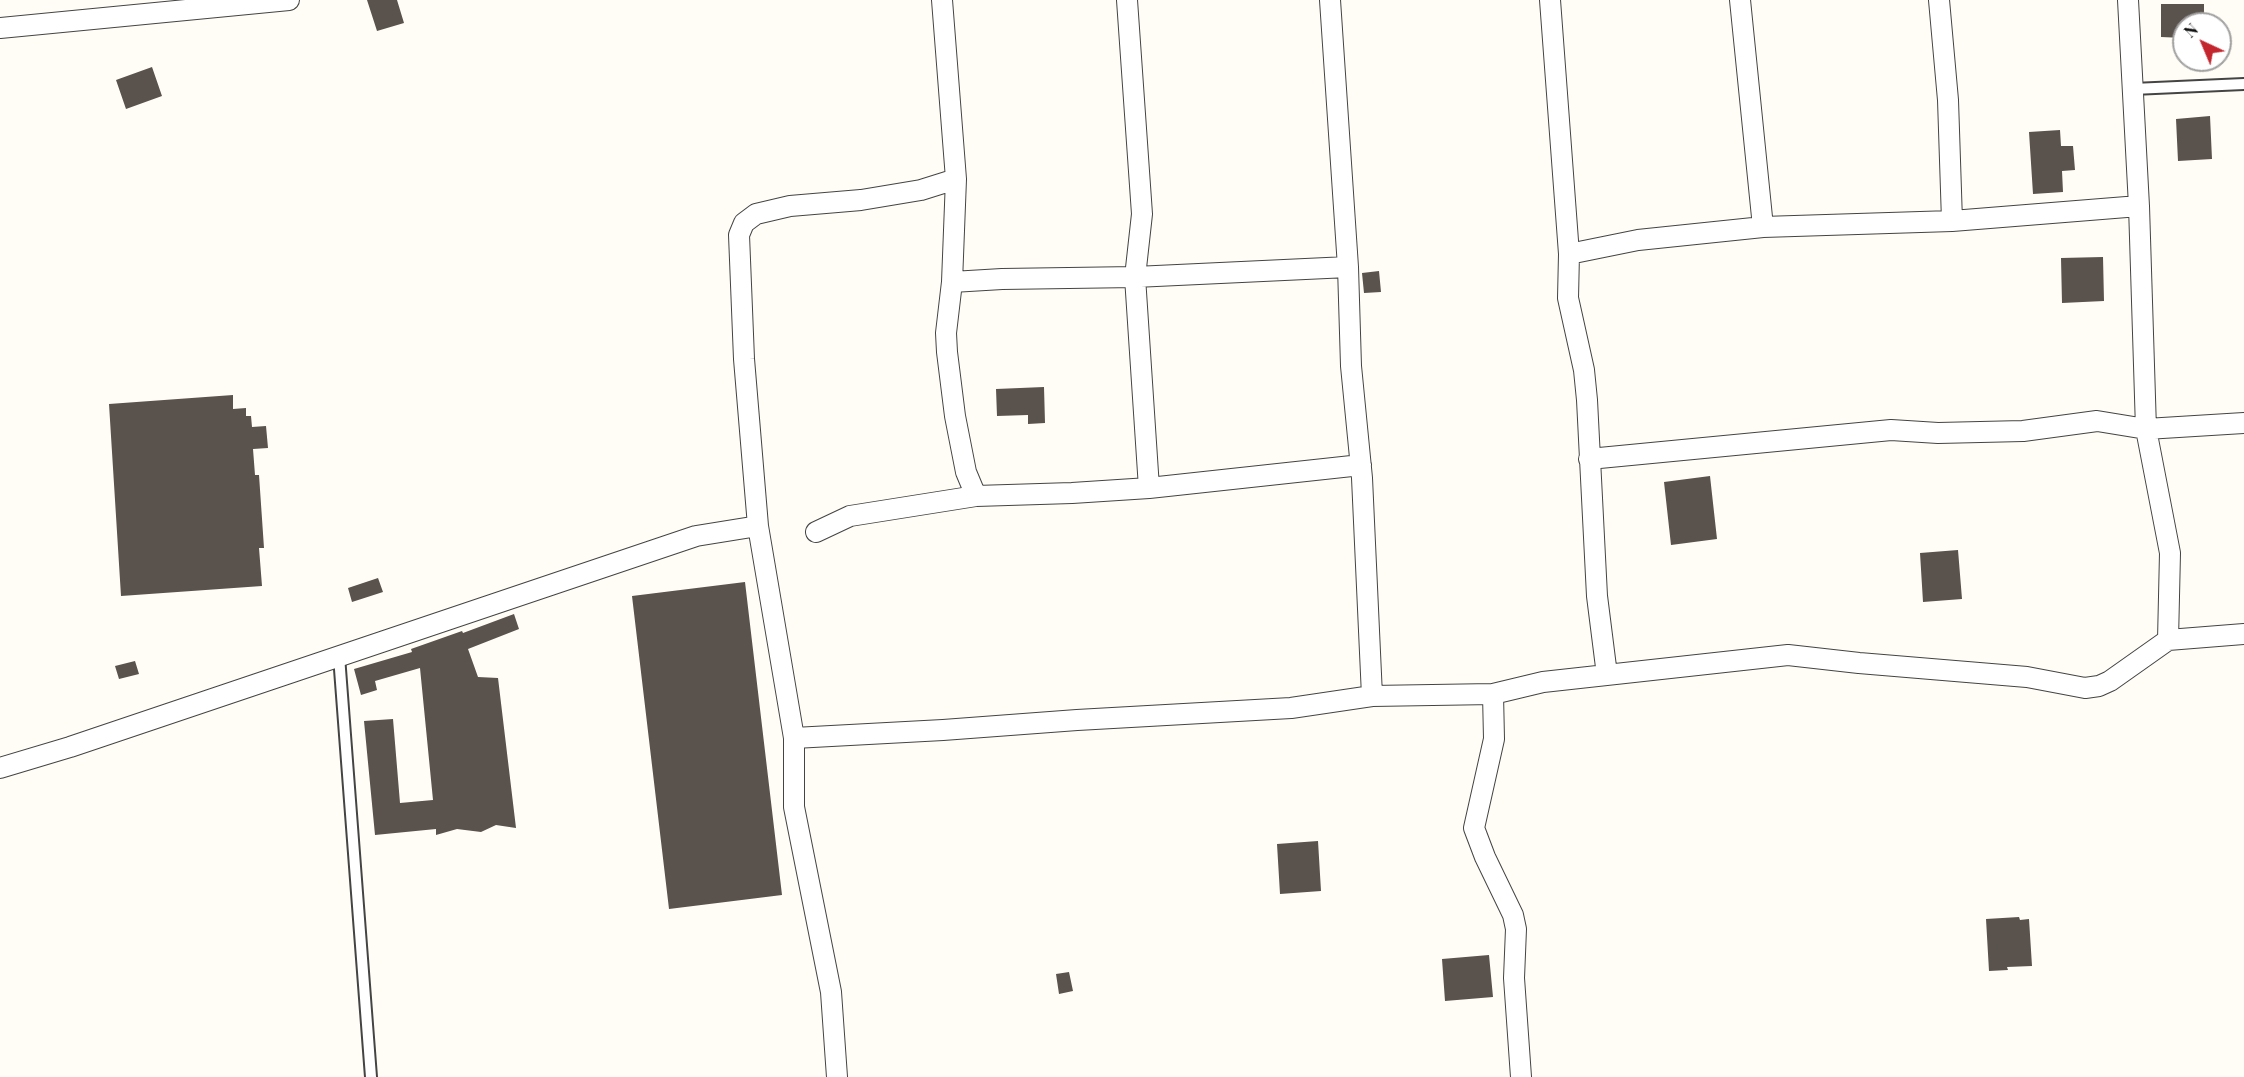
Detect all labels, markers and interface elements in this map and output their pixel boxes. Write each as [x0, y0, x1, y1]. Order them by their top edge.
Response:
north arrow [2172, 12, 2232, 72]
text: N [2179, 19, 2202, 42]

